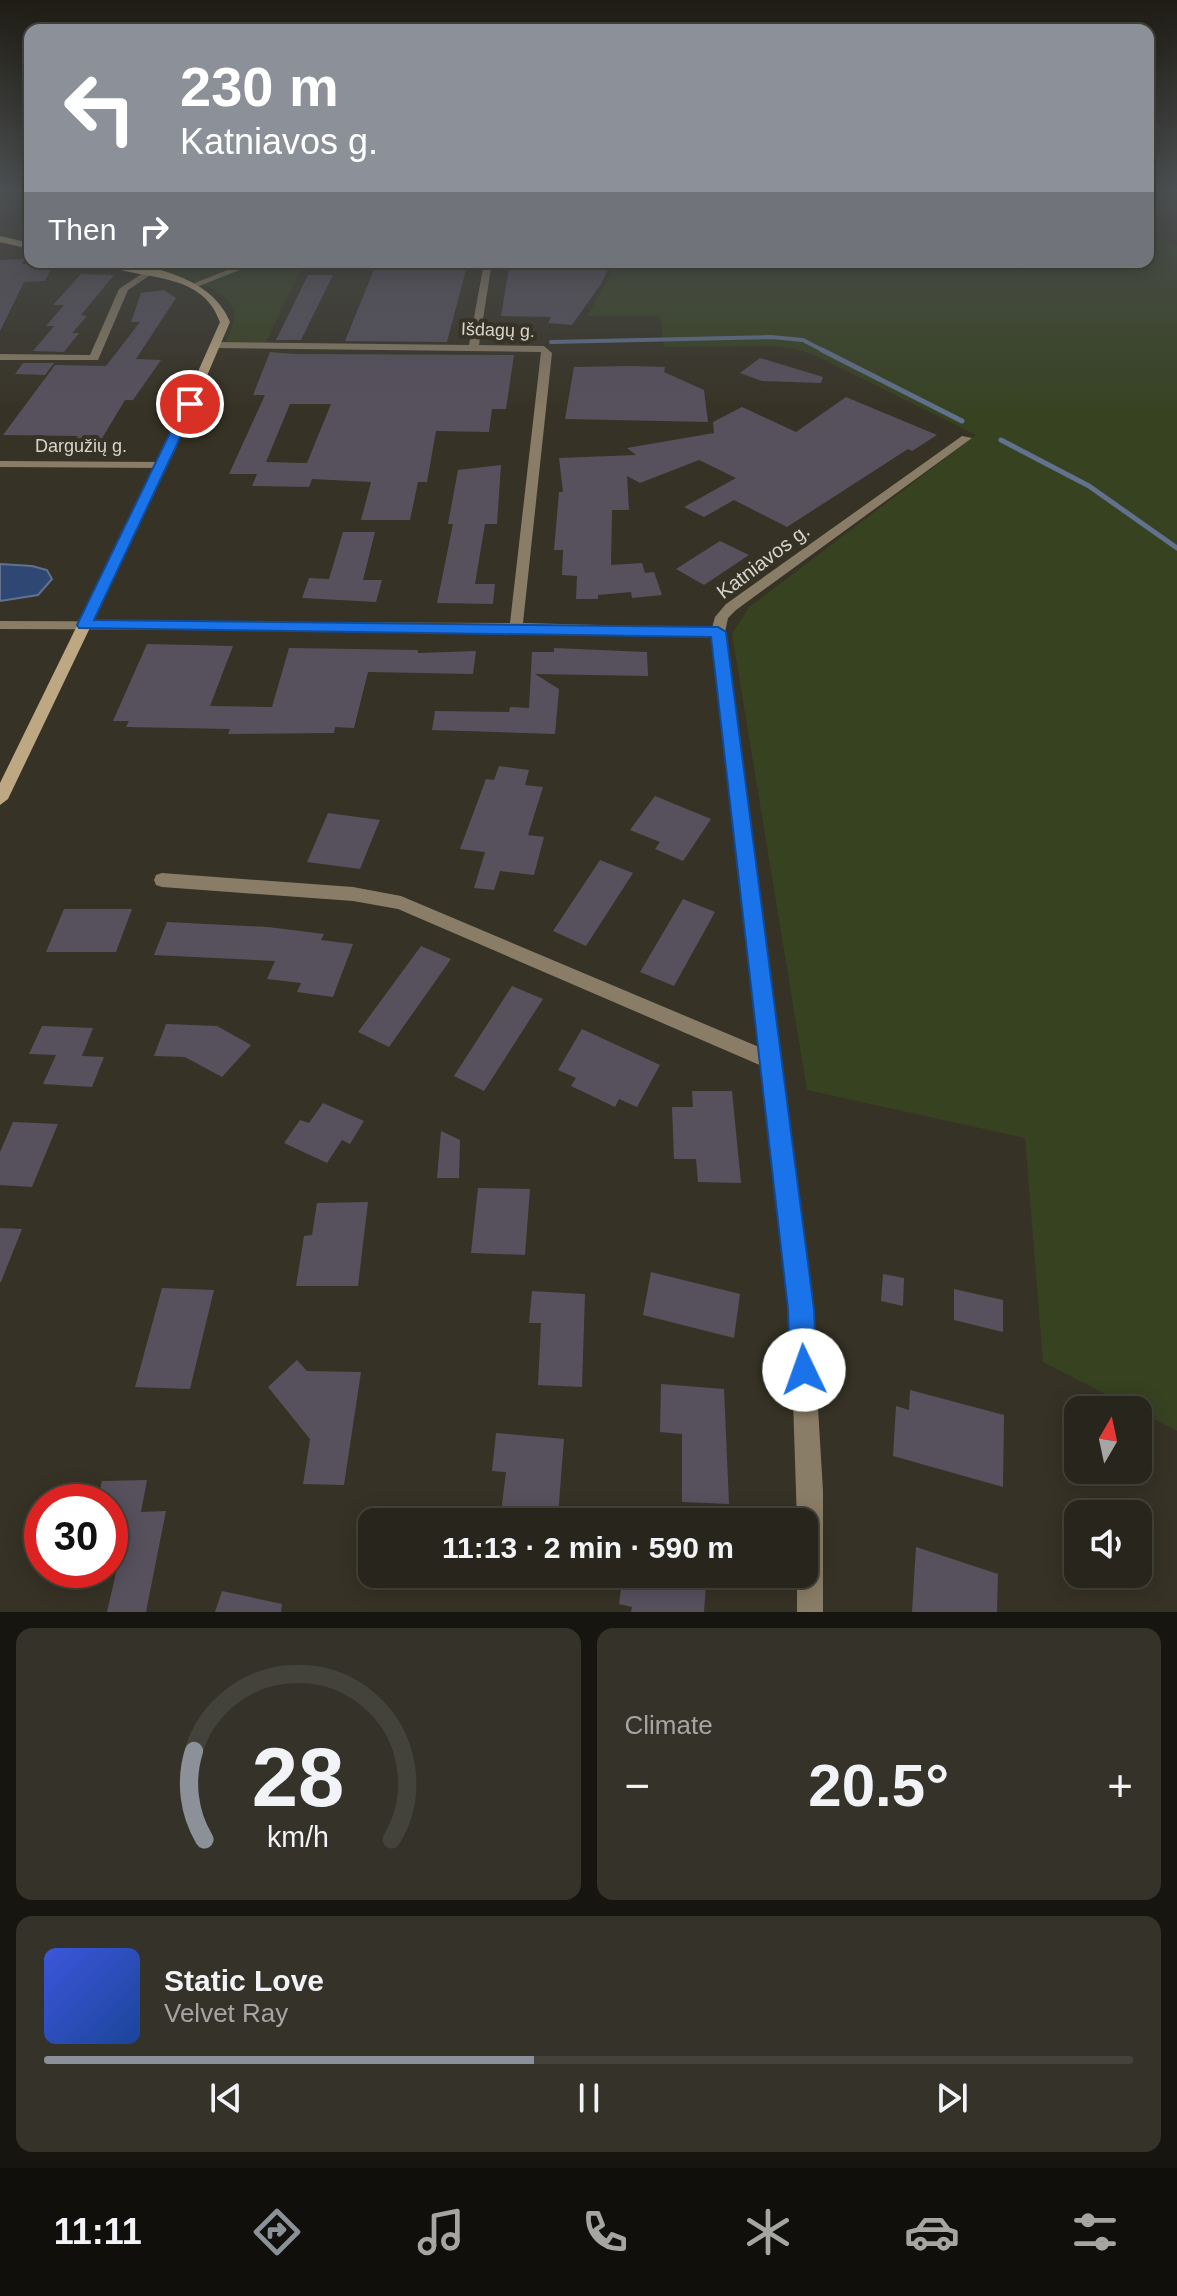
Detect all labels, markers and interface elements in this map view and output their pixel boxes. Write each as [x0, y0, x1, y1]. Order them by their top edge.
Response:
text: 230 m [180, 55, 339, 118]
icon: left [48, 56, 152, 160]
text: Katniavos g. [180, 121, 378, 162]
icon: right [132, 208, 176, 252]
text: Then [48, 213, 116, 246]
street label: Išdagų g. [461, 319, 535, 341]
pin [156, 370, 224, 438]
icon: arrive [168, 382, 212, 426]
street label: Dargužių g. [35, 436, 127, 456]
street label: Katniavos g. [712, 519, 814, 603]
position arrow [762, 1328, 846, 1412]
north arrow [1064, 1396, 1152, 1484]
map controls [1064, 1396, 1152, 1588]
speed limit sign: 30 [24, 1484, 128, 1588]
button: sound [1064, 1500, 1152, 1588]
text: 11:13 · 2 min · 590 m [442, 1531, 734, 1564]
text: Climate [625, 1710, 713, 1740]
text: 28 [252, 1731, 345, 1824]
text: 20.5° [808, 1752, 949, 1819]
text: − [625, 1761, 650, 1810]
text: + [1107, 1761, 1133, 1810]
text: km/h [267, 1821, 329, 1853]
text: Static Love [164, 1964, 324, 1997]
text: Velvet Ray [164, 1998, 288, 2028]
icon: previous [204, 2076, 248, 2120]
icon: pause [567, 2076, 611, 2120]
icon: next [930, 2076, 974, 2120]
icon: directions [249, 2204, 305, 2260]
icon: music [413, 2204, 469, 2260]
icon: phone [577, 2204, 633, 2260]
icon: climate [740, 2204, 796, 2260]
icon: car [904, 2204, 960, 2260]
icon: filters [1067, 2204, 1123, 2260]
text: 11:11 [54, 2211, 142, 2252]

